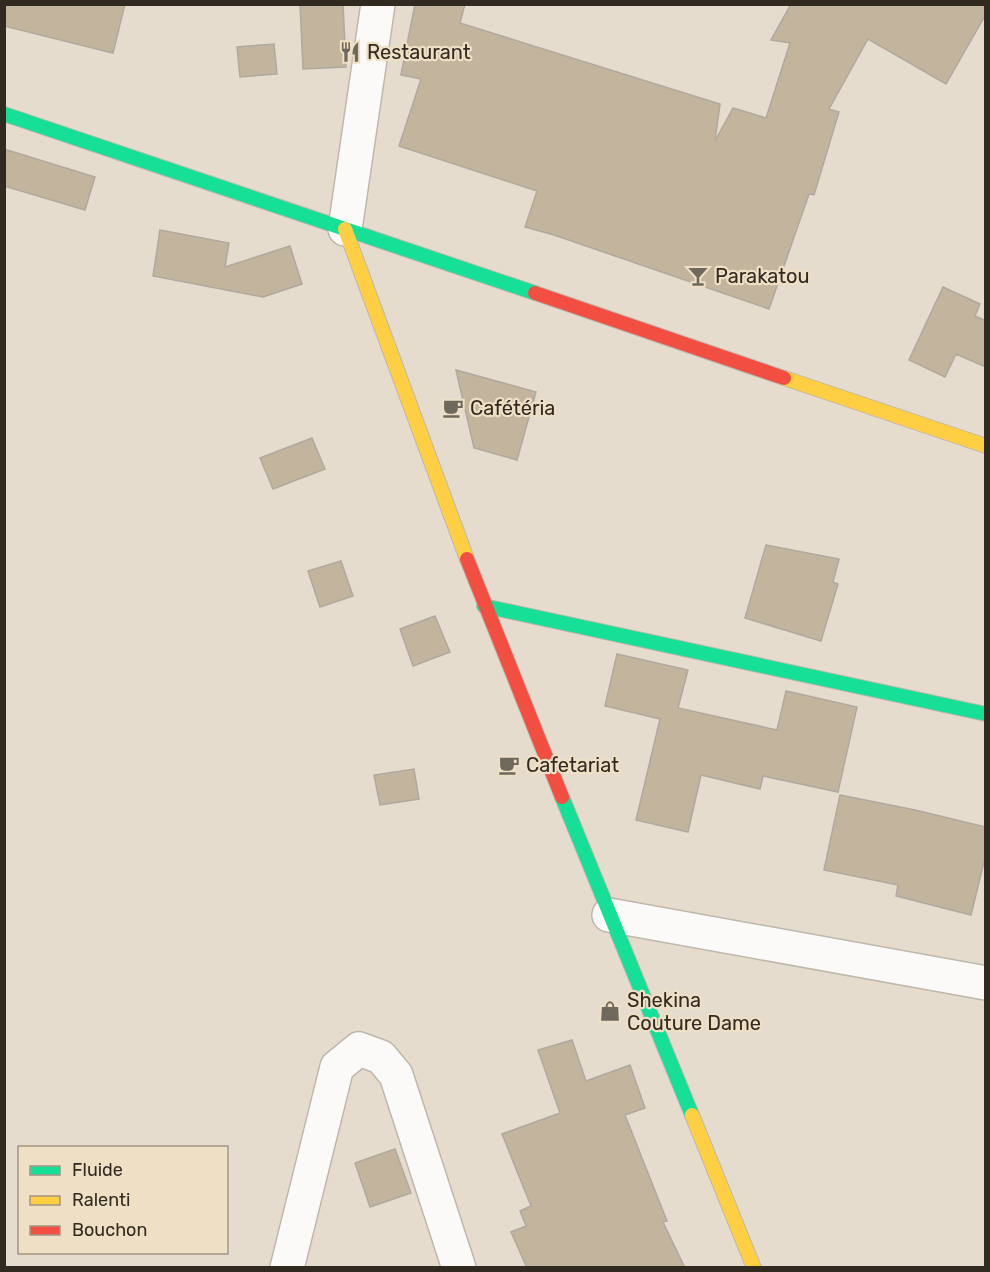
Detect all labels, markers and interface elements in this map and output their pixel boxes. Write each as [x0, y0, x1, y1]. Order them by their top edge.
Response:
restaurant icon: Restaurant [338, 40, 362, 64]
place label: Restaurant [367, 40, 471, 64]
bar icon: Parakatou [686, 264, 710, 288]
place label: Parakatou [715, 264, 810, 288]
cafe icon: Cafétéria [441, 396, 465, 420]
place label: Cafétéria [470, 396, 555, 420]
cafe icon: Cafetariat [497, 753, 521, 777]
place label: Cafetariat [526, 753, 619, 777]
place label: Shekina Couture Dame [627, 988, 761, 1035]
shop icon: Shekina Couture Dame [598, 999, 622, 1023]
legend [18, 1146, 228, 1254]
text: Fluide [72, 1159, 123, 1181]
text: Ralenti [72, 1189, 130, 1211]
text: Bouchon [72, 1219, 147, 1241]

